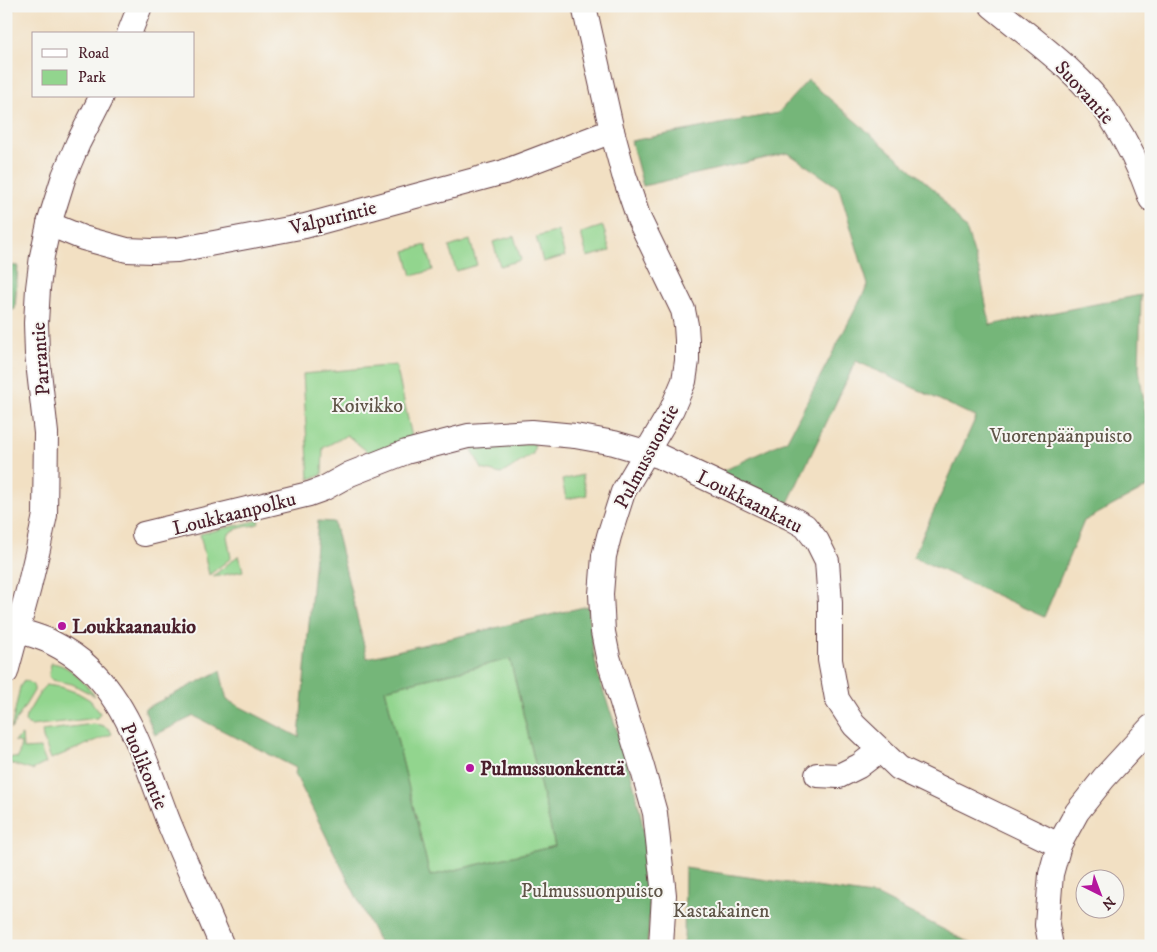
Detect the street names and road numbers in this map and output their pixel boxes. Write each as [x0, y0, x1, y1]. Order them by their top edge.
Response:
street label: Suovantie [1049, 56, 1119, 130]
street label: Valpurintie [286, 196, 379, 242]
street label: Parrantie [26, 321, 57, 397]
street label: Pulmussuontie [609, 400, 685, 513]
street label: Loukkaankatu [692, 465, 806, 540]
street label: Loukkaanpolku [170, 487, 299, 542]
street label: Puolikontie [114, 719, 173, 814]

